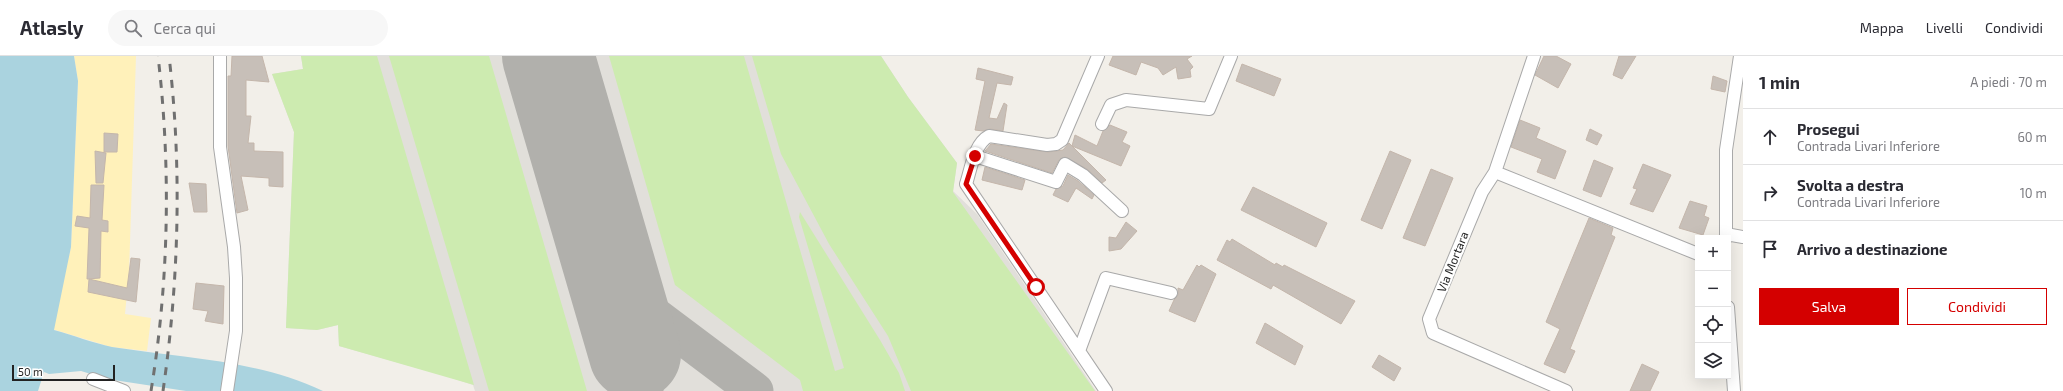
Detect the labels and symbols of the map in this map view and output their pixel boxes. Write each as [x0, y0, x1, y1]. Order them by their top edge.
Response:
route end [966, 147, 984, 165]
street label: Via Mortara [1434, 229, 1471, 294]
route start [1027, 278, 1045, 296]
scale bar [12, 363, 115, 382]

